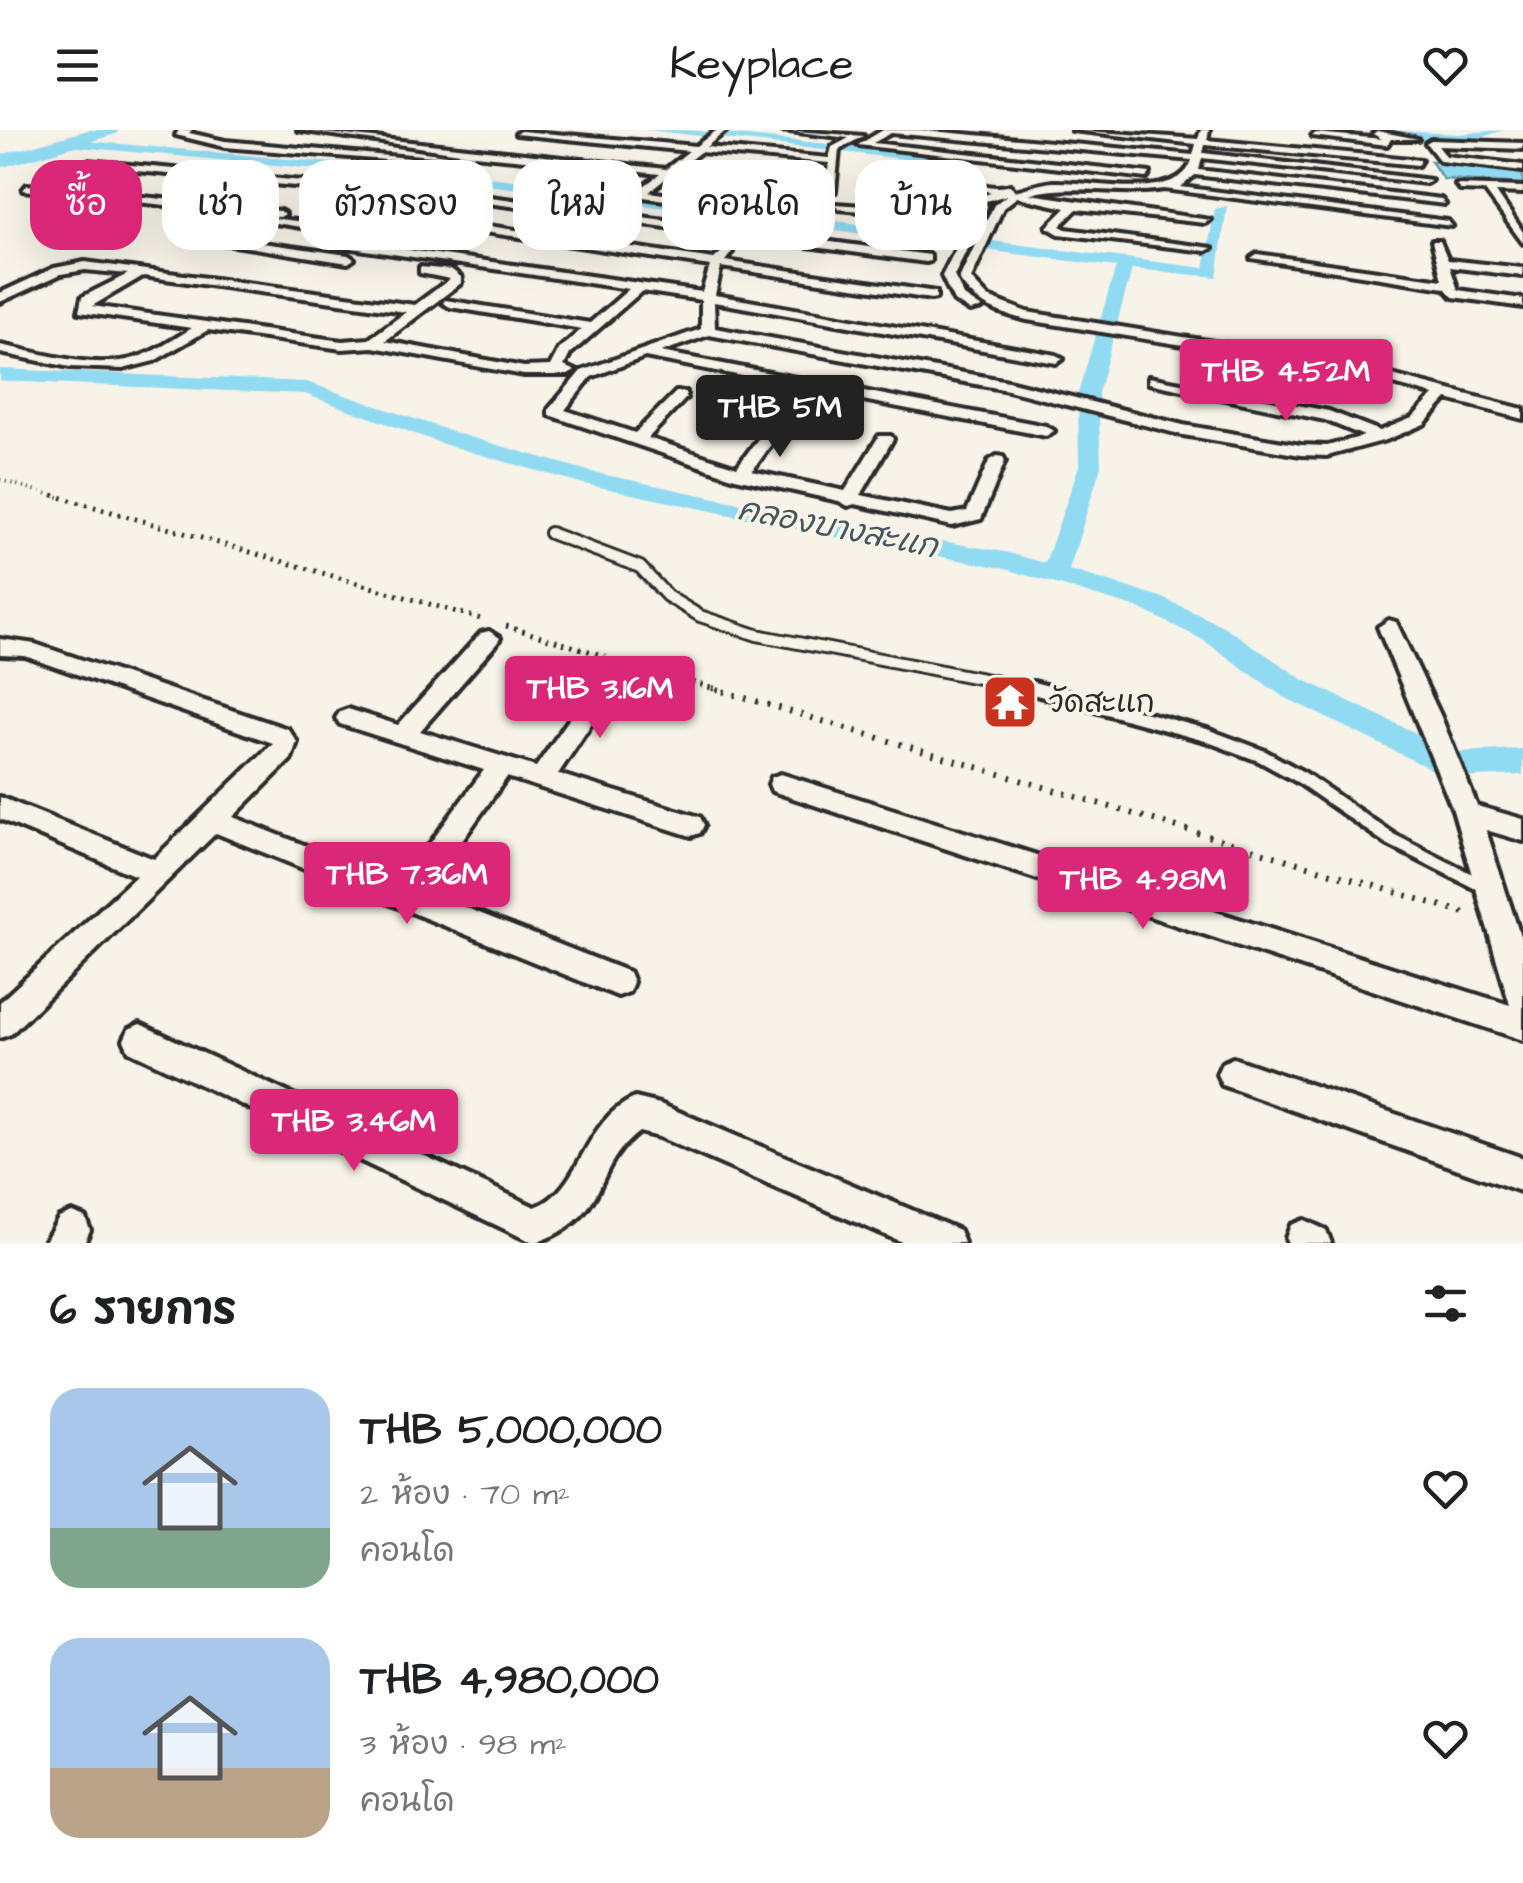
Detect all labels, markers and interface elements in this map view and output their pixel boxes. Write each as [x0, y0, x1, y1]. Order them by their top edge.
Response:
text: Keyplace [669, 34, 854, 96]
icon: menu [50, 38, 105, 93]
icon: heart [1418, 38, 1473, 93]
chip: ซื้อ [30, 160, 142, 250]
chip: เช่า [162, 160, 279, 250]
chip: ตัวกรอง [299, 160, 493, 250]
chip: ใหม่ [513, 160, 642, 250]
chip: คอนโด [662, 160, 835, 250]
chip: บ้าน [855, 160, 987, 250]
pin: THB 4.52M [1172, 339, 1400, 424]
text: THB 4.52M [1202, 349, 1370, 394]
pin: THB 5M [699, 375, 861, 460]
text: THB 5M [718, 385, 842, 430]
water label: คลองบางสะแก [734, 487, 943, 570]
pin: THB 3.16M [486, 656, 714, 741]
text: THB 3.16M [527, 666, 673, 711]
temple icon: วัดสะแก [980, 672, 1040, 732]
place label: วัดสะแก [1049, 682, 1155, 724]
pin: THB 7.36M [293, 842, 521, 927]
pin: THB 4.98M [1029, 847, 1257, 932]
text: THB 7.36M [326, 852, 488, 897]
text: THB 4.98M [1060, 857, 1226, 902]
pin: THB 3.46M [240, 1089, 468, 1174]
text: THB 3.46M [272, 1099, 436, 1144]
icon: filters [1418, 1276, 1473, 1331]
text: 6 รายการ [50, 1282, 237, 1340]
text: THB 5,000,000 [360, 1402, 662, 1460]
icon: home [130, 1428, 250, 1548]
icon: heart [1418, 1461, 1473, 1516]
text: 2 ห้อง · 70 m² [360, 1472, 570, 1517]
text: คอนโด [360, 1529, 454, 1574]
text: THB 4,980,000 [360, 1652, 659, 1710]
icon: home [130, 1678, 250, 1798]
icon: heart [1418, 1711, 1473, 1766]
text: 3 ห้อง · 98 m² [360, 1722, 567, 1767]
text: คอนโด [360, 1779, 454, 1824]

